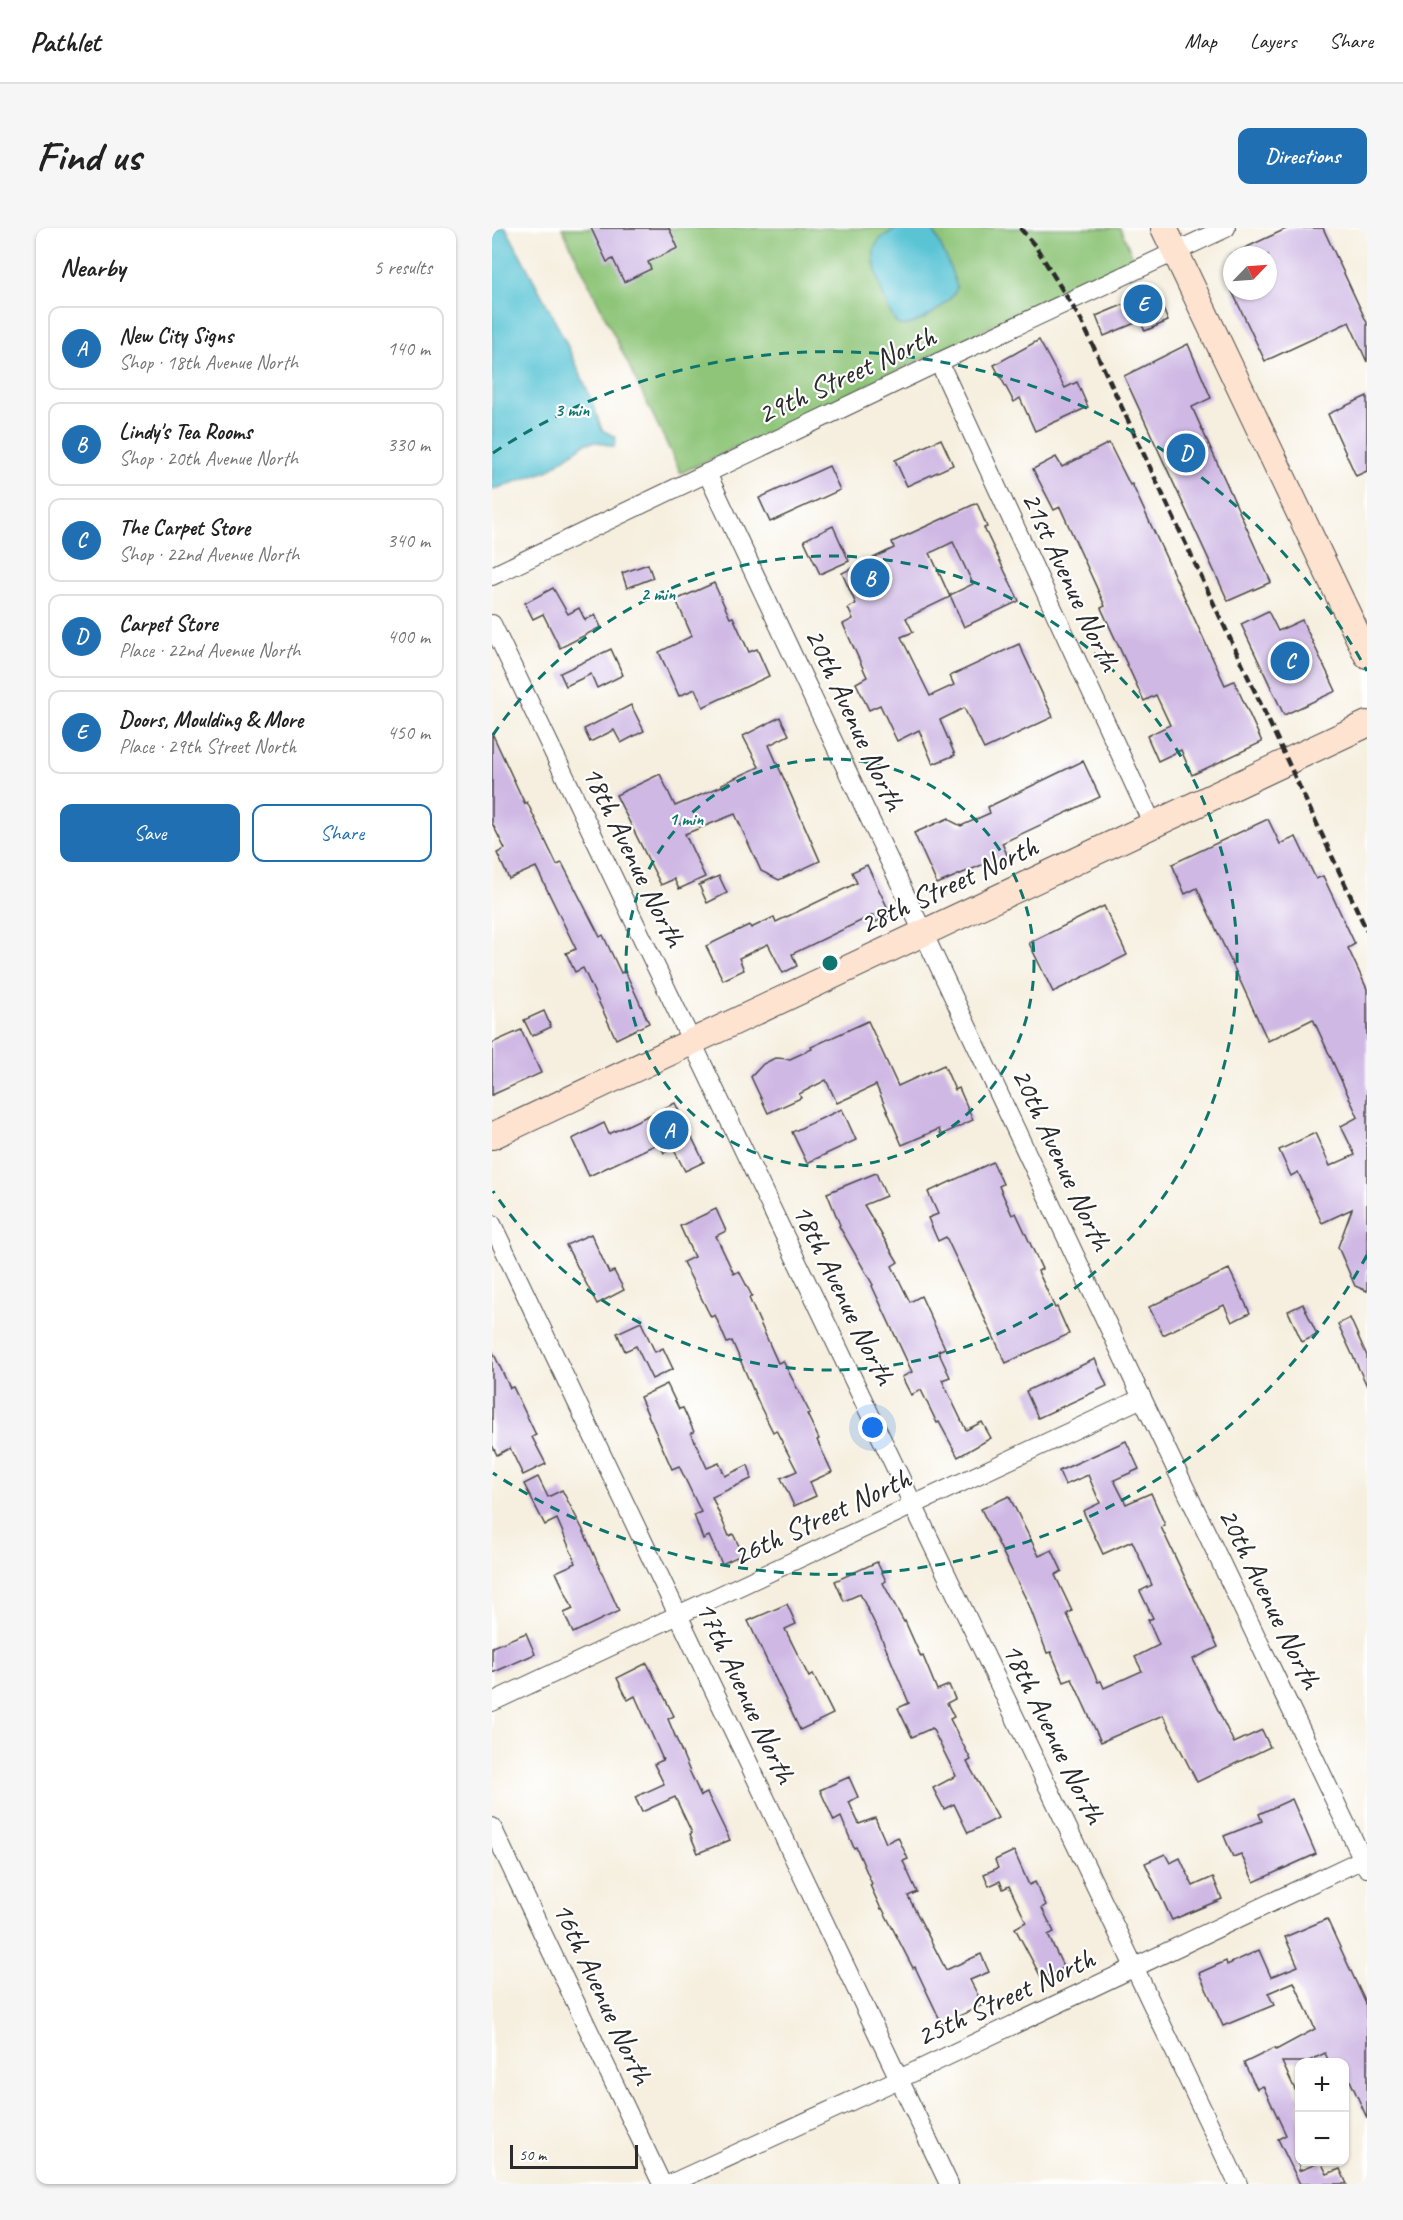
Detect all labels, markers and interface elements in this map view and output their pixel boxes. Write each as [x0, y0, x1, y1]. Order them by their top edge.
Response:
text: Pathlet [30, 24, 100, 59]
text: Map [1184, 28, 1217, 54]
text: Layers [1250, 28, 1296, 54]
text: Share [1329, 28, 1373, 54]
button: Directions [1238, 128, 1367, 184]
text: Find us [36, 130, 141, 183]
north arrow [1223, 246, 1277, 300]
text: Nearby [60, 251, 125, 284]
text: 5 results [373, 255, 432, 280]
pin: E [1124, 282, 1162, 326]
street label: 29th Street North [751, 316, 943, 433]
text: New City Signs [119, 322, 233, 350]
text: A [76, 336, 87, 361]
text: 140 m [387, 336, 430, 361]
text: Shop · 18th Avenue North [119, 350, 298, 375]
text: 3 min [555, 399, 590, 421]
text: Lindy's Tea Rooms [119, 418, 252, 446]
pin: D [1166, 430, 1206, 476]
text: B [76, 432, 87, 457]
text: 330 m [387, 432, 430, 457]
text: Shop · 20th Avenue North [119, 446, 298, 471]
street label: 21st Avenue North [1013, 485, 1130, 679]
text: The Carpet Store [119, 514, 250, 542]
text: C [77, 528, 86, 553]
text: 340 m [387, 528, 430, 553]
text: Shop · 22nd Avenue North [119, 542, 299, 567]
pin: B [850, 556, 890, 600]
text: 2 min [641, 583, 676, 605]
text: Carpet Store [119, 610, 217, 638]
street label: 20th Avenue North [796, 622, 915, 818]
text: D [76, 624, 87, 649]
text: 400 m [387, 624, 430, 649]
text: Place · 22nd Avenue North [119, 638, 300, 663]
pin: C [1270, 638, 1310, 684]
text: Doors, Moulding & More [119, 706, 303, 734]
text: E [76, 720, 87, 745]
text: 450 m [387, 720, 430, 745]
text: Place · 29th Street North [119, 734, 296, 759]
street label: 18th Avenue North [574, 759, 695, 955]
button: Save [60, 804, 240, 862]
button: Share [252, 804, 432, 862]
text: 1 min [669, 808, 704, 830]
street label: 28th Street North [853, 826, 1045, 943]
centre of rings [820, 953, 840, 973]
street label: 20th Avenue North [1003, 1062, 1122, 1258]
pin: A [650, 1108, 688, 1152]
street label: 18th Avenue North [784, 1197, 905, 1393]
your location [858, 1413, 887, 1442]
street label: 26th Street North [726, 1458, 918, 1575]
street label: 20th Avenue North [1210, 1501, 1331, 1697]
street label: 17th Avenue North [687, 1595, 806, 1791]
street label: 18th Avenue North [994, 1636, 1115, 1832]
street label: 16th Avenue North [544, 1896, 663, 2092]
street label: 25th Street North [910, 1938, 1102, 2055]
map controls [1295, 2058, 1349, 2166]
button: + [1295, 2058, 1349, 2112]
button: − [1295, 2112, 1349, 2166]
scale bar [510, 2142, 638, 2170]
text: 50 m [519, 2145, 546, 2165]

